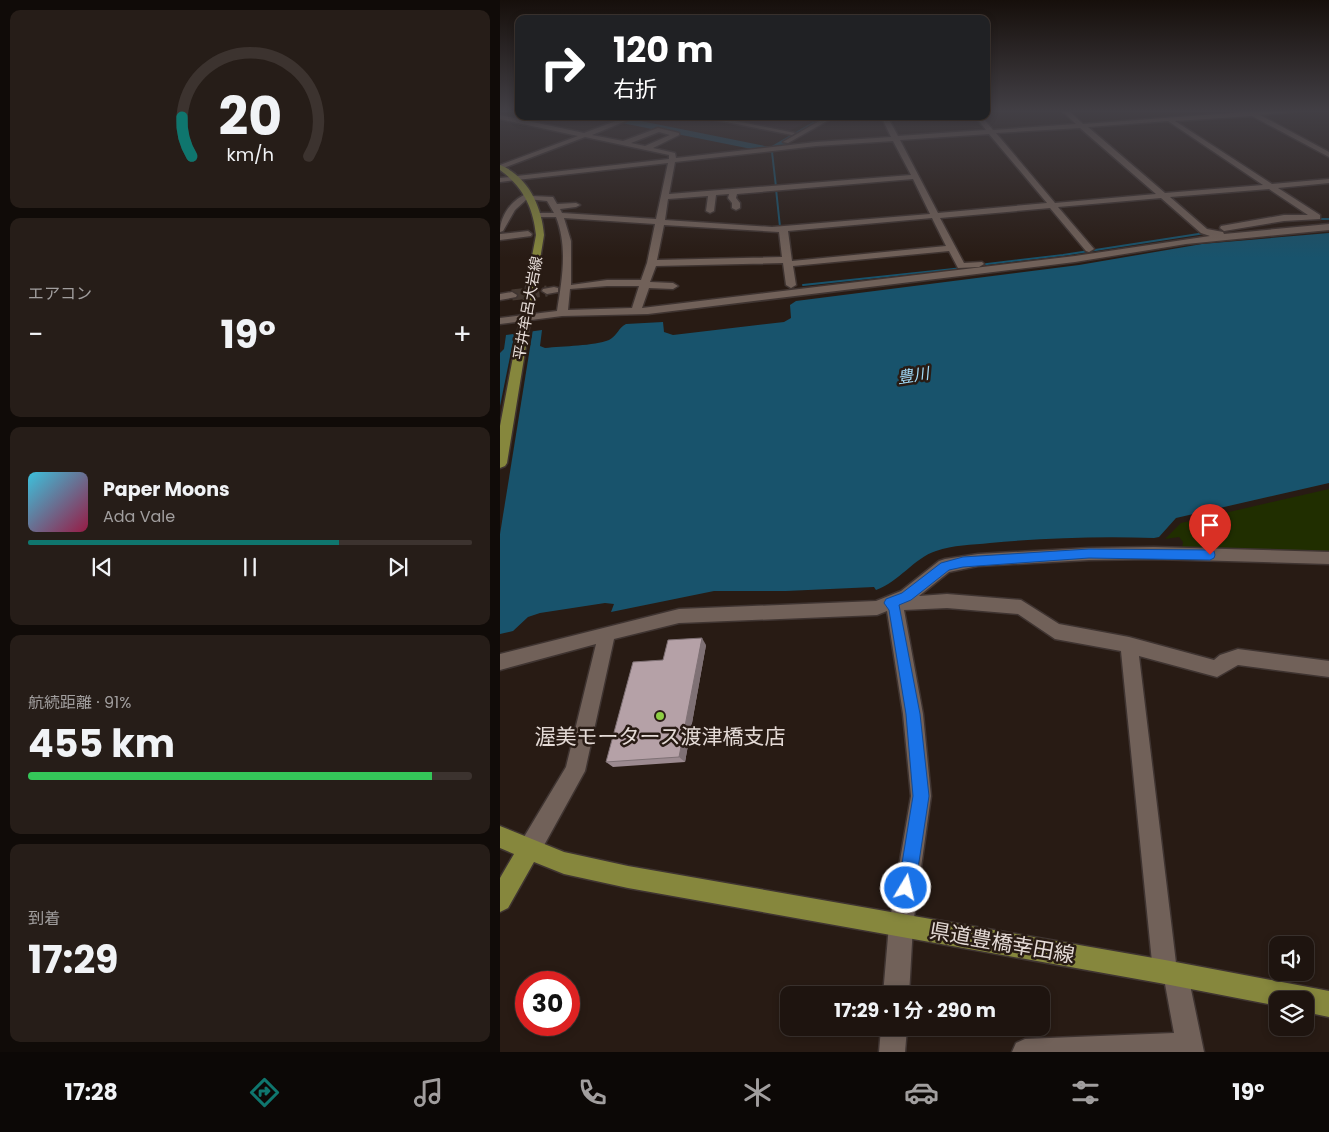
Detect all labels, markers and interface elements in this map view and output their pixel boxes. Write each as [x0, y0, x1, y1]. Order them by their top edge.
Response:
text: 120 m [613, 25, 713, 74]
icon: right [530, 35, 595, 100]
text: 右折 [613, 74, 657, 105]
text: 20 [218, 80, 282, 153]
text: km/h [226, 142, 274, 167]
street label: 平井牟呂大岩線 [508, 254, 547, 361]
text: エアコン [28, 282, 92, 305]
text: 19° [221, 308, 276, 361]
text: − [28, 315, 43, 354]
text: + [453, 315, 472, 354]
water label: 豊川 [895, 361, 933, 389]
text: Paper Moons [103, 476, 230, 503]
pin [1189, 504, 1231, 555]
text: Ada Vale [103, 505, 175, 528]
icon: arrive [1196, 511, 1224, 539]
icon: previous [88, 553, 116, 581]
icon: pause [236, 553, 264, 581]
icon: next [384, 553, 412, 581]
text: 航続距離 · 91% [28, 691, 131, 714]
marker: 渥美モータース渡津橋支店 [654, 710, 666, 722]
text: 455 km [28, 717, 175, 770]
place label: 渥美モータース渡津橋支店 [535, 722, 785, 751]
position arrow [879, 861, 931, 913]
text: 到着 [28, 907, 60, 930]
street label: 県道豊橋幸田線 [927, 915, 1077, 970]
text: 17:29 [28, 933, 118, 986]
map controls [1269, 936, 1314, 1036]
button: sound [1269, 936, 1314, 981]
speed limit sign: 30 [515, 971, 580, 1036]
button: layers [1269, 991, 1314, 1036]
text: 17:29 · 1 分 · 290 m [834, 997, 996, 1024]
icon: directions [247, 1075, 282, 1110]
icon: music [411, 1075, 446, 1110]
icon: phone [575, 1075, 610, 1110]
icon: climate [740, 1075, 775, 1110]
icon: car [904, 1075, 939, 1110]
icon: filters [1068, 1075, 1103, 1110]
text: 17:28 [65, 1077, 118, 1108]
text: 19° [1232, 1077, 1264, 1108]

